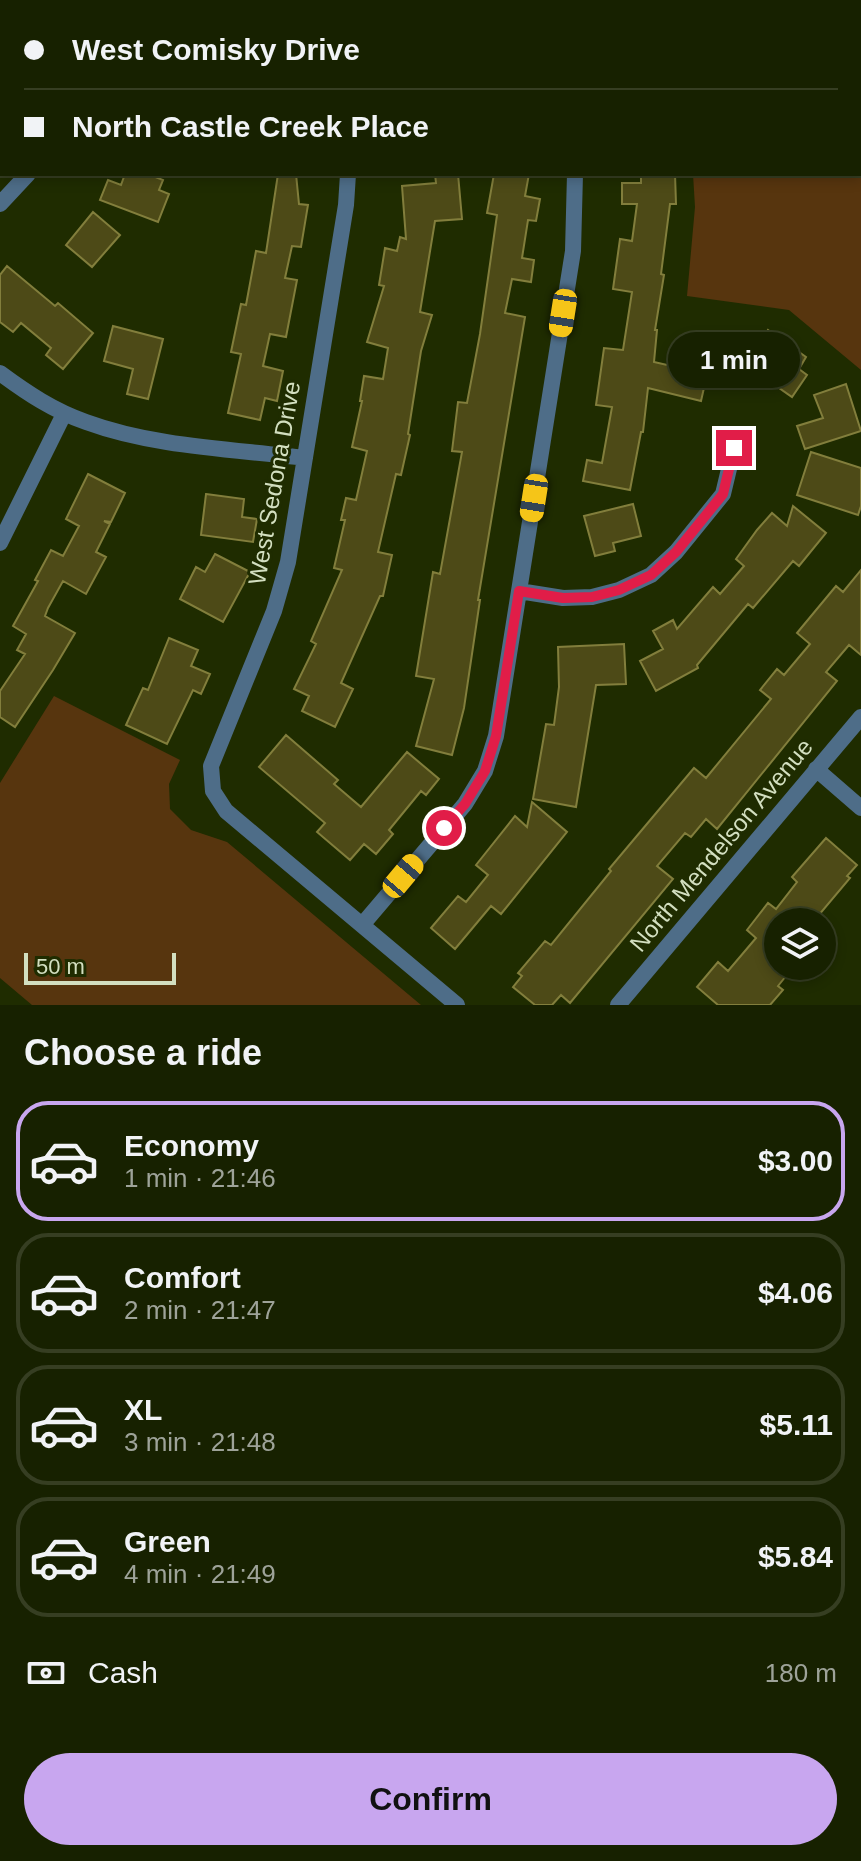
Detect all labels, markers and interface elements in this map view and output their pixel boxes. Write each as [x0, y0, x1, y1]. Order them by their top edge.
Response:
text: West Comisky Drive [72, 33, 360, 66]
text: North Castle Creek Place [72, 110, 429, 143]
car [547, 287, 579, 339]
callout: 1 min [668, 332, 800, 388]
text: 1 min [700, 345, 768, 375]
street label: West Sedona Drive [243, 379, 305, 587]
route end [716, 430, 752, 466]
car [518, 472, 550, 524]
street label: North Mendelson Avenue [624, 733, 818, 957]
route start [426, 810, 462, 846]
car [378, 850, 428, 902]
map controls [764, 908, 836, 980]
button: layers [764, 908, 836, 980]
scale bar [24, 949, 176, 985]
text: 50 m [36, 954, 85, 979]
text: Choose a ride [24, 1032, 262, 1073]
icon: car [28, 1125, 100, 1197]
text: Economy [124, 1129, 259, 1162]
text: $3.00 [758, 1144, 833, 1177]
text: 1 min · 21:46 [124, 1163, 276, 1193]
icon: car [28, 1257, 100, 1329]
text: Comfort [124, 1261, 241, 1294]
text: $4.06 [758, 1276, 833, 1309]
text: 2 min · 21:47 [124, 1295, 276, 1325]
icon: car [28, 1389, 100, 1461]
text: XL [124, 1393, 162, 1426]
text: $5.11 [760, 1408, 833, 1441]
text: 3 min · 21:48 [124, 1427, 276, 1457]
icon: car [28, 1521, 100, 1593]
text: Green [124, 1525, 211, 1558]
text: $5.84 [758, 1540, 833, 1573]
text: 4 min · 21:49 [124, 1559, 276, 1589]
icon: cash [24, 1651, 68, 1695]
text: Cash [88, 1656, 158, 1689]
text: 180 m [765, 1658, 837, 1688]
button: Confirm [24, 1753, 837, 1845]

